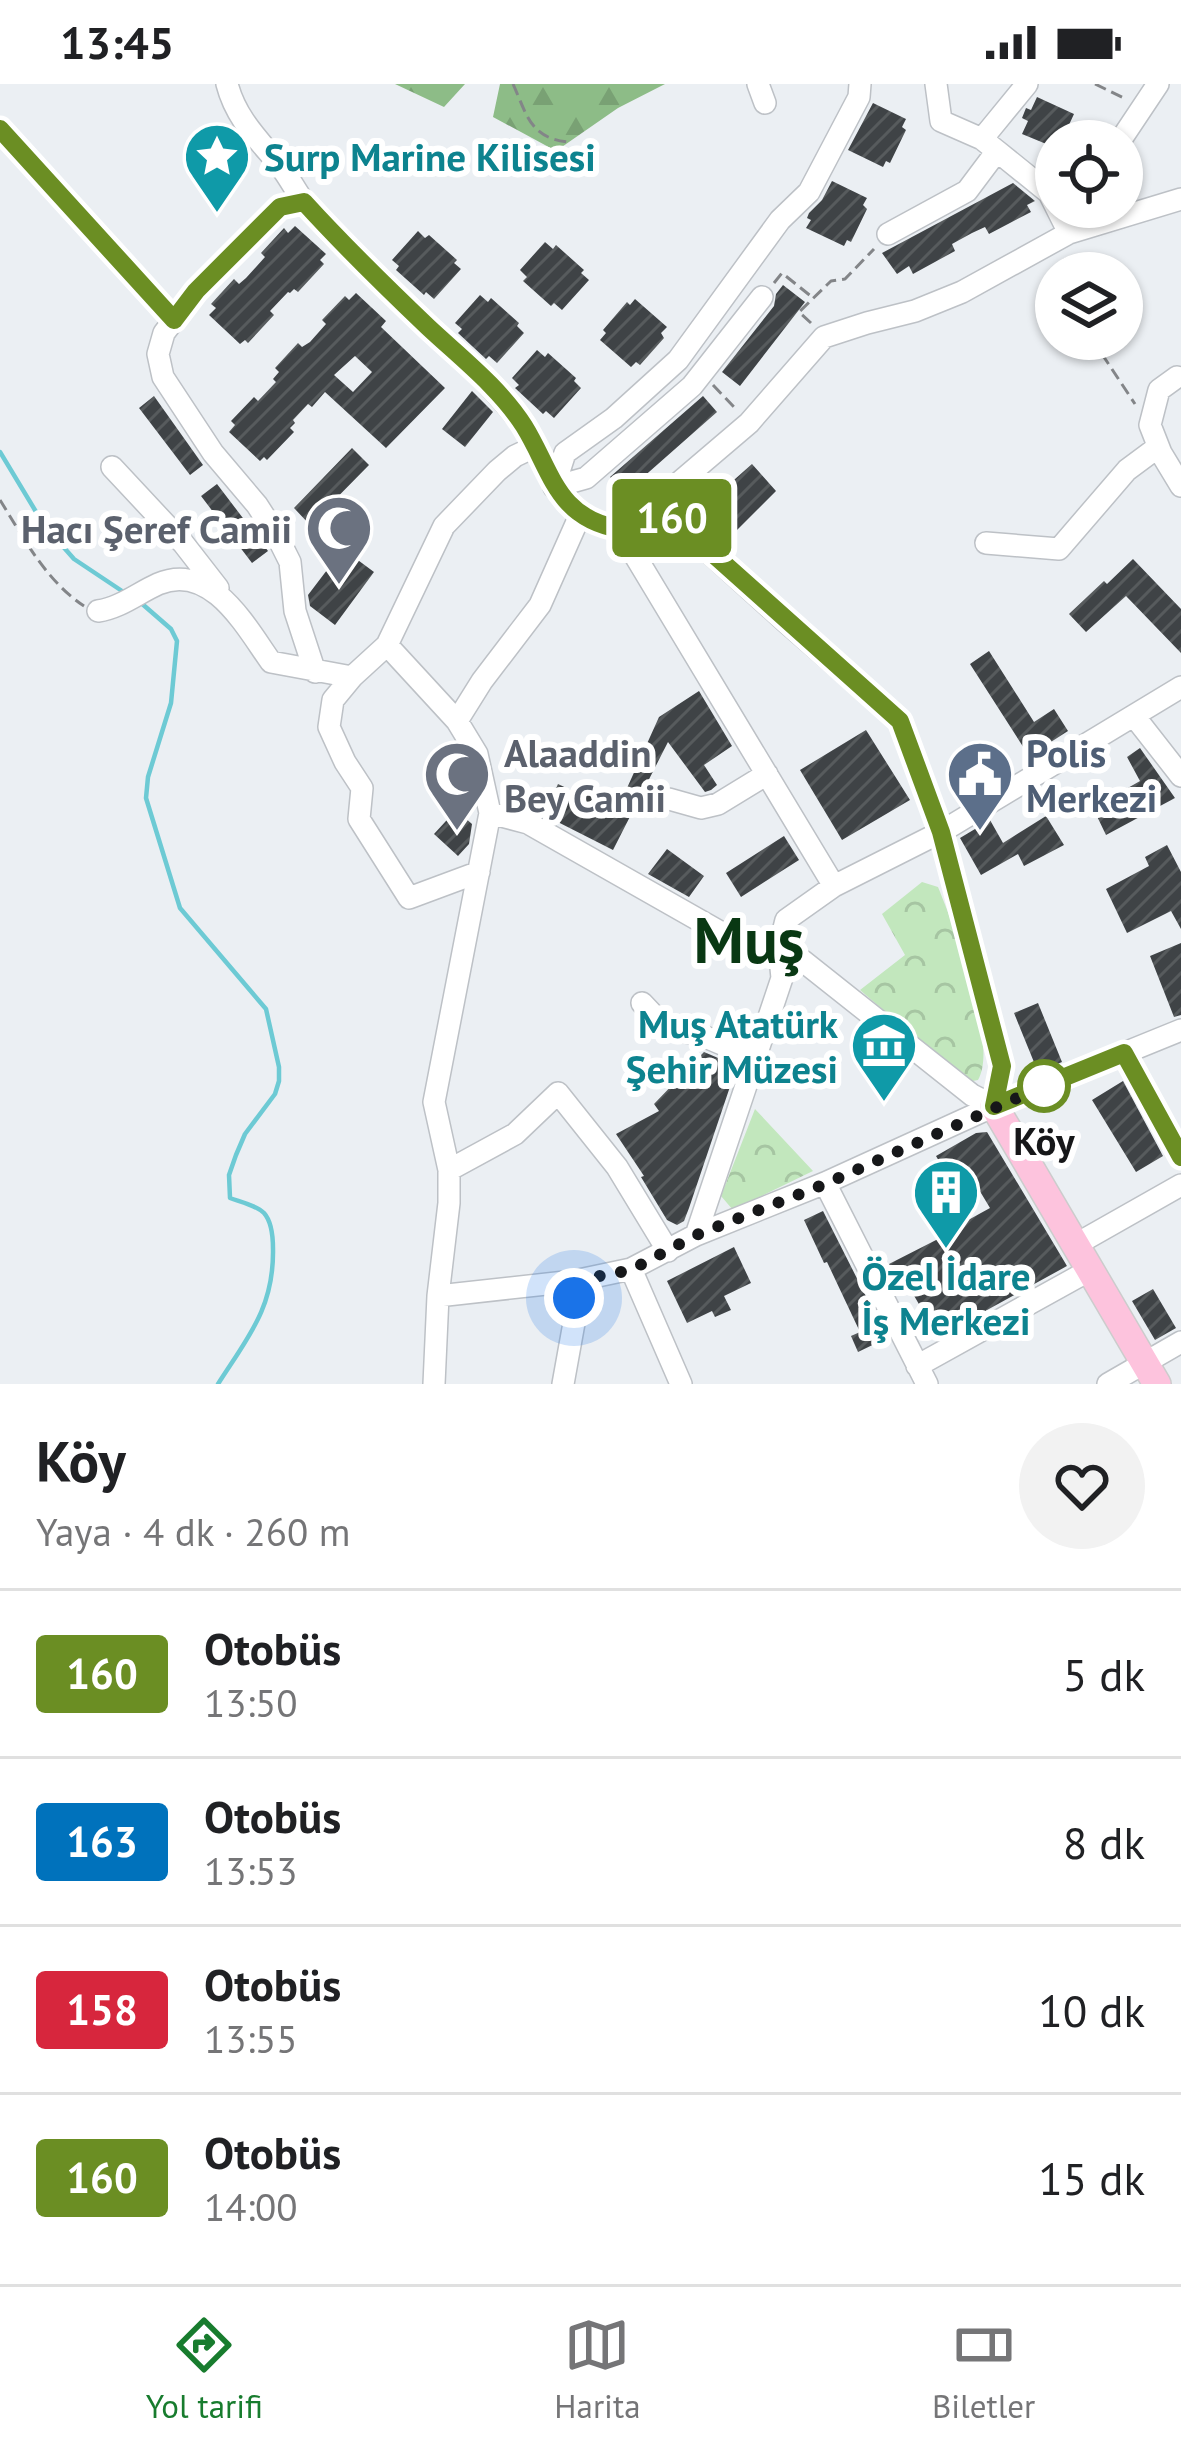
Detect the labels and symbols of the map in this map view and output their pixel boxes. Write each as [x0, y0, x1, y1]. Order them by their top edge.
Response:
place icon: Surp Marine Kilisesi [182, 121, 252, 215]
place label: Surp Marine Kilisesi [264, 131, 596, 182]
line badge: 160 [603, 479, 741, 557]
mosque icon: Hacı Şeref Camii [304, 493, 374, 587]
place label: Hacı Şeref Camii [21, 503, 292, 554]
place label: Alaaddin Bey Camii [504, 727, 666, 823]
place label: Polis Merkezi [1026, 727, 1157, 823]
mosque icon: Alaaddin Bey Camii [422, 739, 492, 833]
public building icon: Polis Merkezi [945, 739, 1015, 833]
district label: Muş [694, 899, 804, 980]
place label: Muş Atatürk Şehir Müzesi [626, 998, 839, 1094]
museum icon: Muş Atatürk Şehir Müzesi [849, 1010, 919, 1104]
marker: Köy [1019, 1061, 1069, 1111]
place label: Köy [1013, 1115, 1075, 1166]
building icon: Özel İdare İş Merkezi [911, 1157, 981, 1251]
place label: Özel İdare İş Merkezi [861, 1250, 1031, 1346]
your location [544, 1268, 604, 1328]

